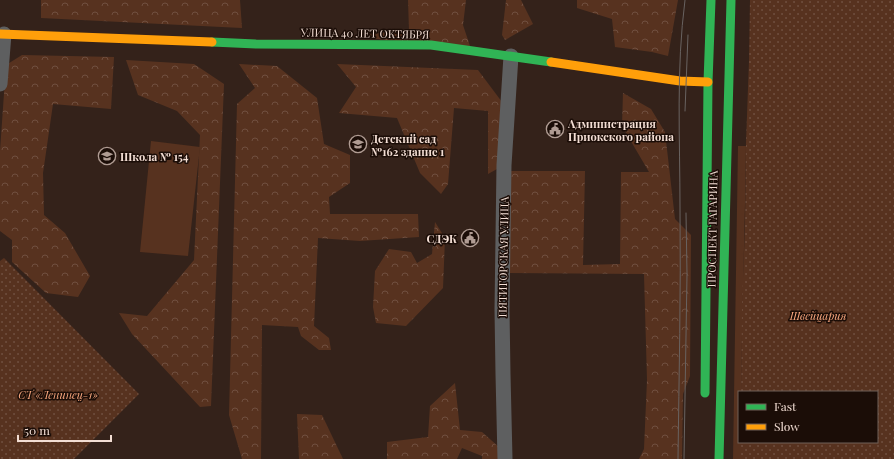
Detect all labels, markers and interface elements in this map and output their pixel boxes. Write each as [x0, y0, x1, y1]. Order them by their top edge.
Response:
street label: УЛИЦА 40 ЛЕТ ОКТЯБРЯ [300, 24, 429, 42]
place label: Администрация Приокского района [567, 116, 674, 144]
public building icon: Администрация Приокского района [545, 119, 565, 139]
place label: Детский сад №162 здание 1 [371, 131, 444, 159]
school or university icon: Детский сад №162 здание 1 [348, 134, 368, 154]
school or university icon: Школа № 154 [97, 146, 117, 166]
place label: Школа № 154 [120, 149, 189, 164]
street label: ПРОСПЕКТ ГАГАРИНА [703, 170, 721, 288]
street label: ПЯТИГОРСКАЯ УЛИЦА [494, 196, 512, 318]
public building icon: СДЭК [460, 228, 480, 248]
place label: СДЭК [426, 231, 457, 246]
park label: Швейцария [789, 308, 846, 323]
park label: СТ «Ленинец-1» [18, 387, 98, 402]
legend [738, 391, 878, 443]
text: Fast [774, 398, 797, 414]
scale bar [18, 417, 111, 443]
text: Slow [774, 418, 800, 434]
text: 50 m [24, 422, 50, 438]

